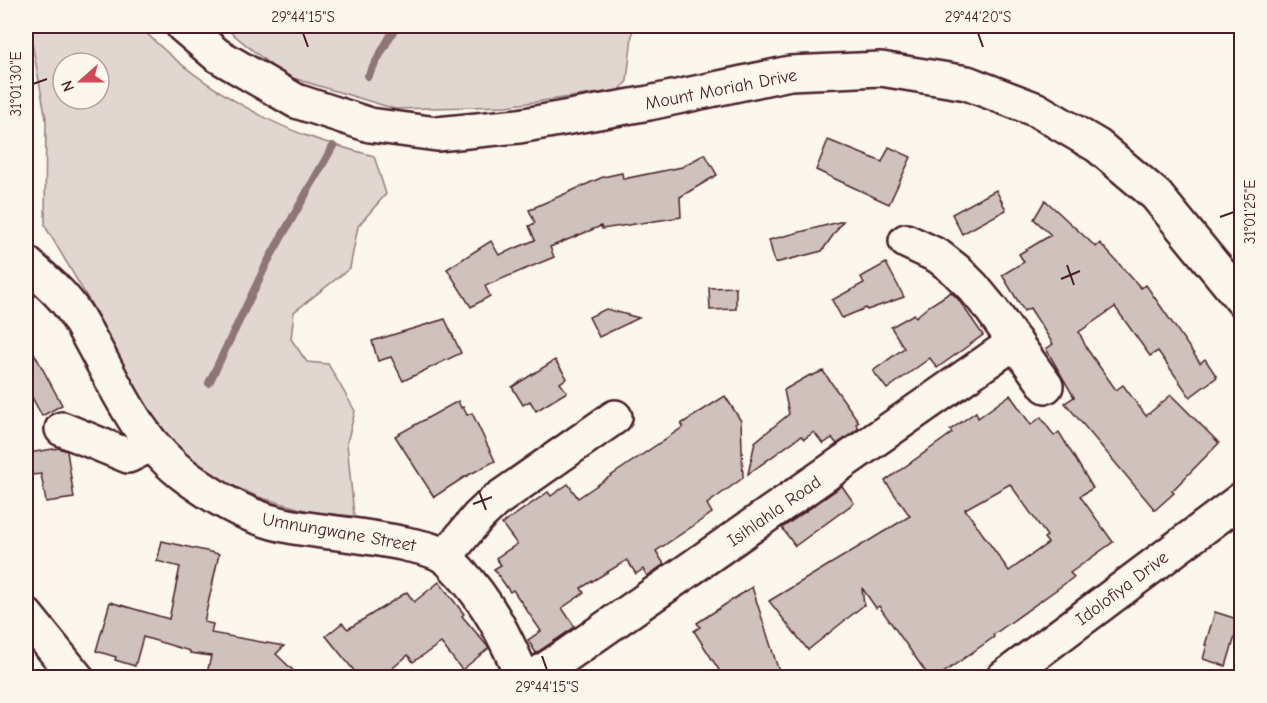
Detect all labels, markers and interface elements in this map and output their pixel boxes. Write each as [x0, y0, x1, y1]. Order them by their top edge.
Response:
text: 29°44'15"S [271, 8, 335, 26]
text: 29°44'20"S [945, 8, 1011, 26]
text: 31°01'30"E [7, 51, 25, 117]
north arrow [51, 51, 111, 111]
street label: Mount Moriah Drive [643, 64, 799, 115]
text: N [58, 78, 78, 94]
text: 31°01'25"E [1241, 180, 1259, 244]
street label: Isihlahla Road [724, 471, 825, 551]
street label: Umnungwane Street [260, 509, 418, 557]
street label: Idolofiya Drive [1072, 547, 1173, 630]
text: 29°44'15"S [515, 678, 579, 696]

